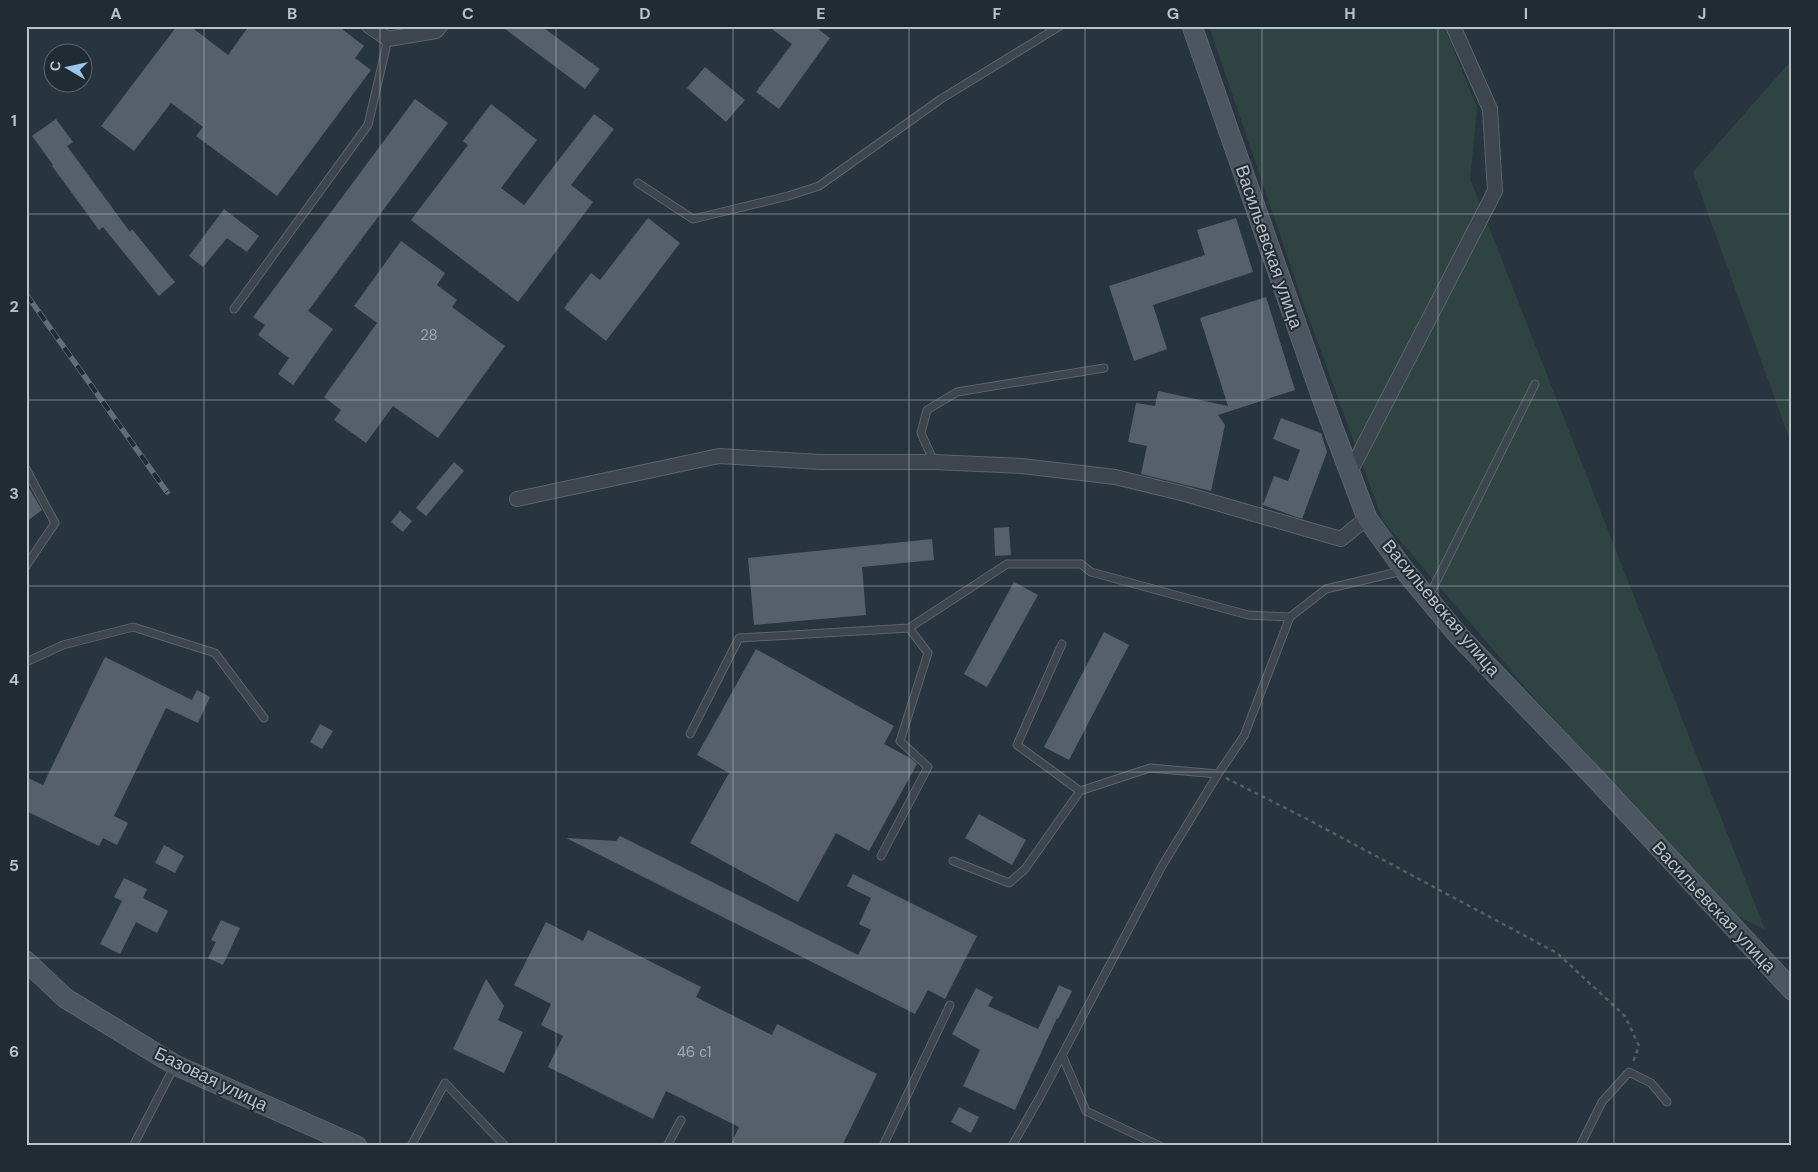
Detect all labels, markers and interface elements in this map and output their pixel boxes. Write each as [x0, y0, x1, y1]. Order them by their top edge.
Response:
text: A [110, 3, 122, 24]
text: B [287, 3, 297, 24]
text: C [462, 3, 474, 24]
text: D [639, 3, 651, 24]
text: E [816, 3, 826, 24]
text: F [993, 3, 1002, 24]
text: G [1167, 3, 1179, 24]
text: H [1344, 3, 1356, 24]
text: I [1524, 3, 1528, 24]
text: J [1698, 3, 1706, 24]
north arrow [42, 42, 92, 92]
text: С [45, 60, 65, 72]
text: 1 [11, 110, 17, 131]
street label: Васильевская улица [1230, 162, 1309, 333]
text: 2 [9, 296, 19, 317]
house number: 28 [420, 325, 438, 345]
text: 3 [9, 483, 19, 504]
street label: Васильевская улица [1377, 535, 1506, 682]
text: 4 [9, 669, 19, 690]
street label: Васильевская улица [1647, 836, 1782, 979]
text: 5 [9, 855, 19, 876]
text: 6 [9, 1041, 19, 1062]
street label: Базовая улица [150, 1041, 272, 1117]
house number: 46 с1 [677, 1042, 711, 1062]

